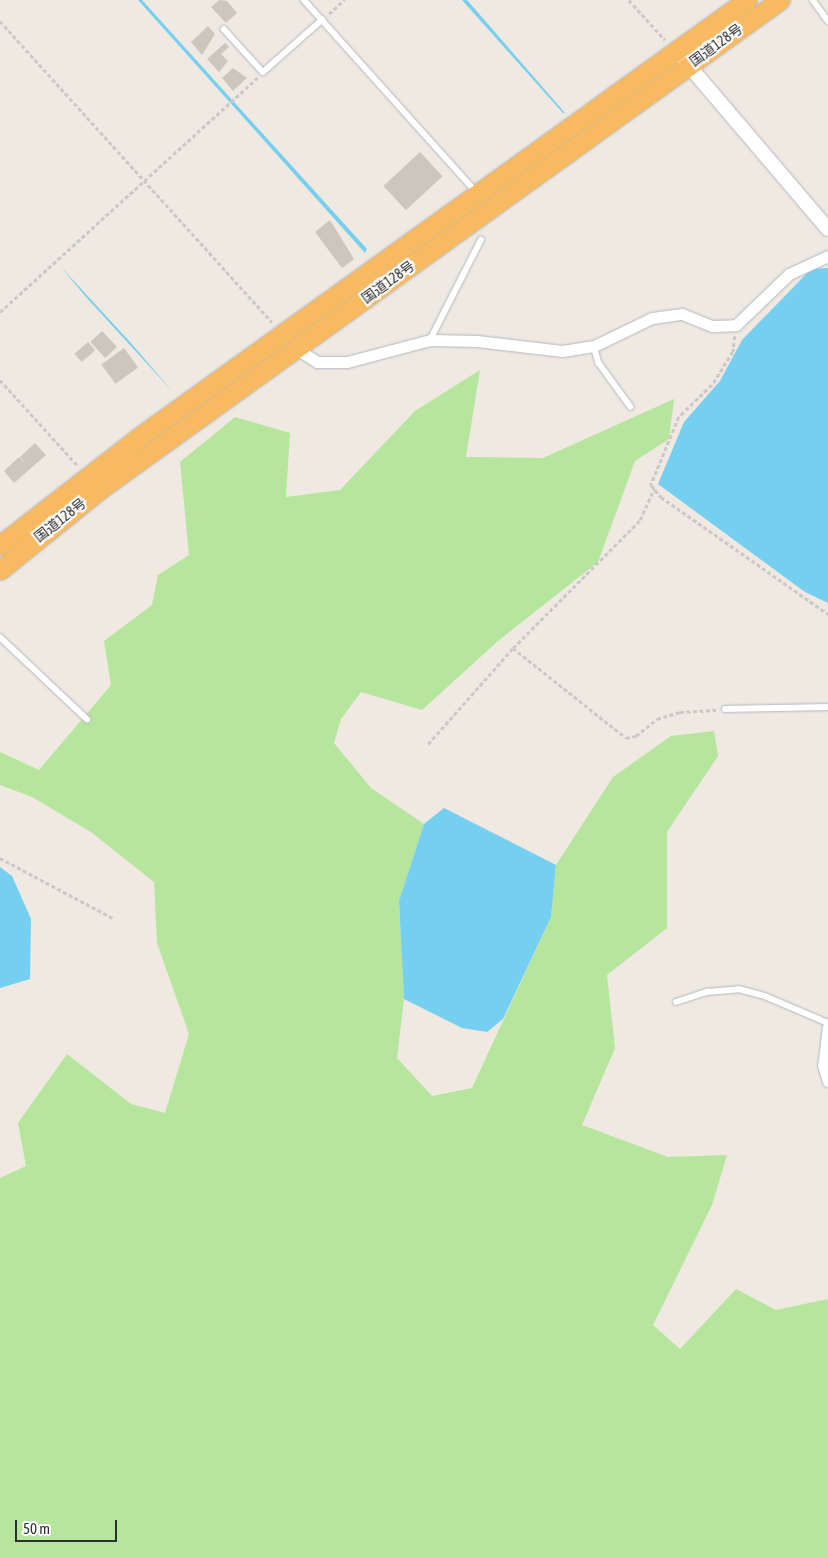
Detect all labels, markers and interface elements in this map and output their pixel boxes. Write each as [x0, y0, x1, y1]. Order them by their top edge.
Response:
street label: 国道128号 [686, 20, 746, 70]
street label: 国道128号 [358, 257, 418, 307]
street label: 国道128号 [31, 494, 89, 546]
scale bar [18, 1510, 120, 1542]
text: 50 m [23, 1520, 50, 1537]

